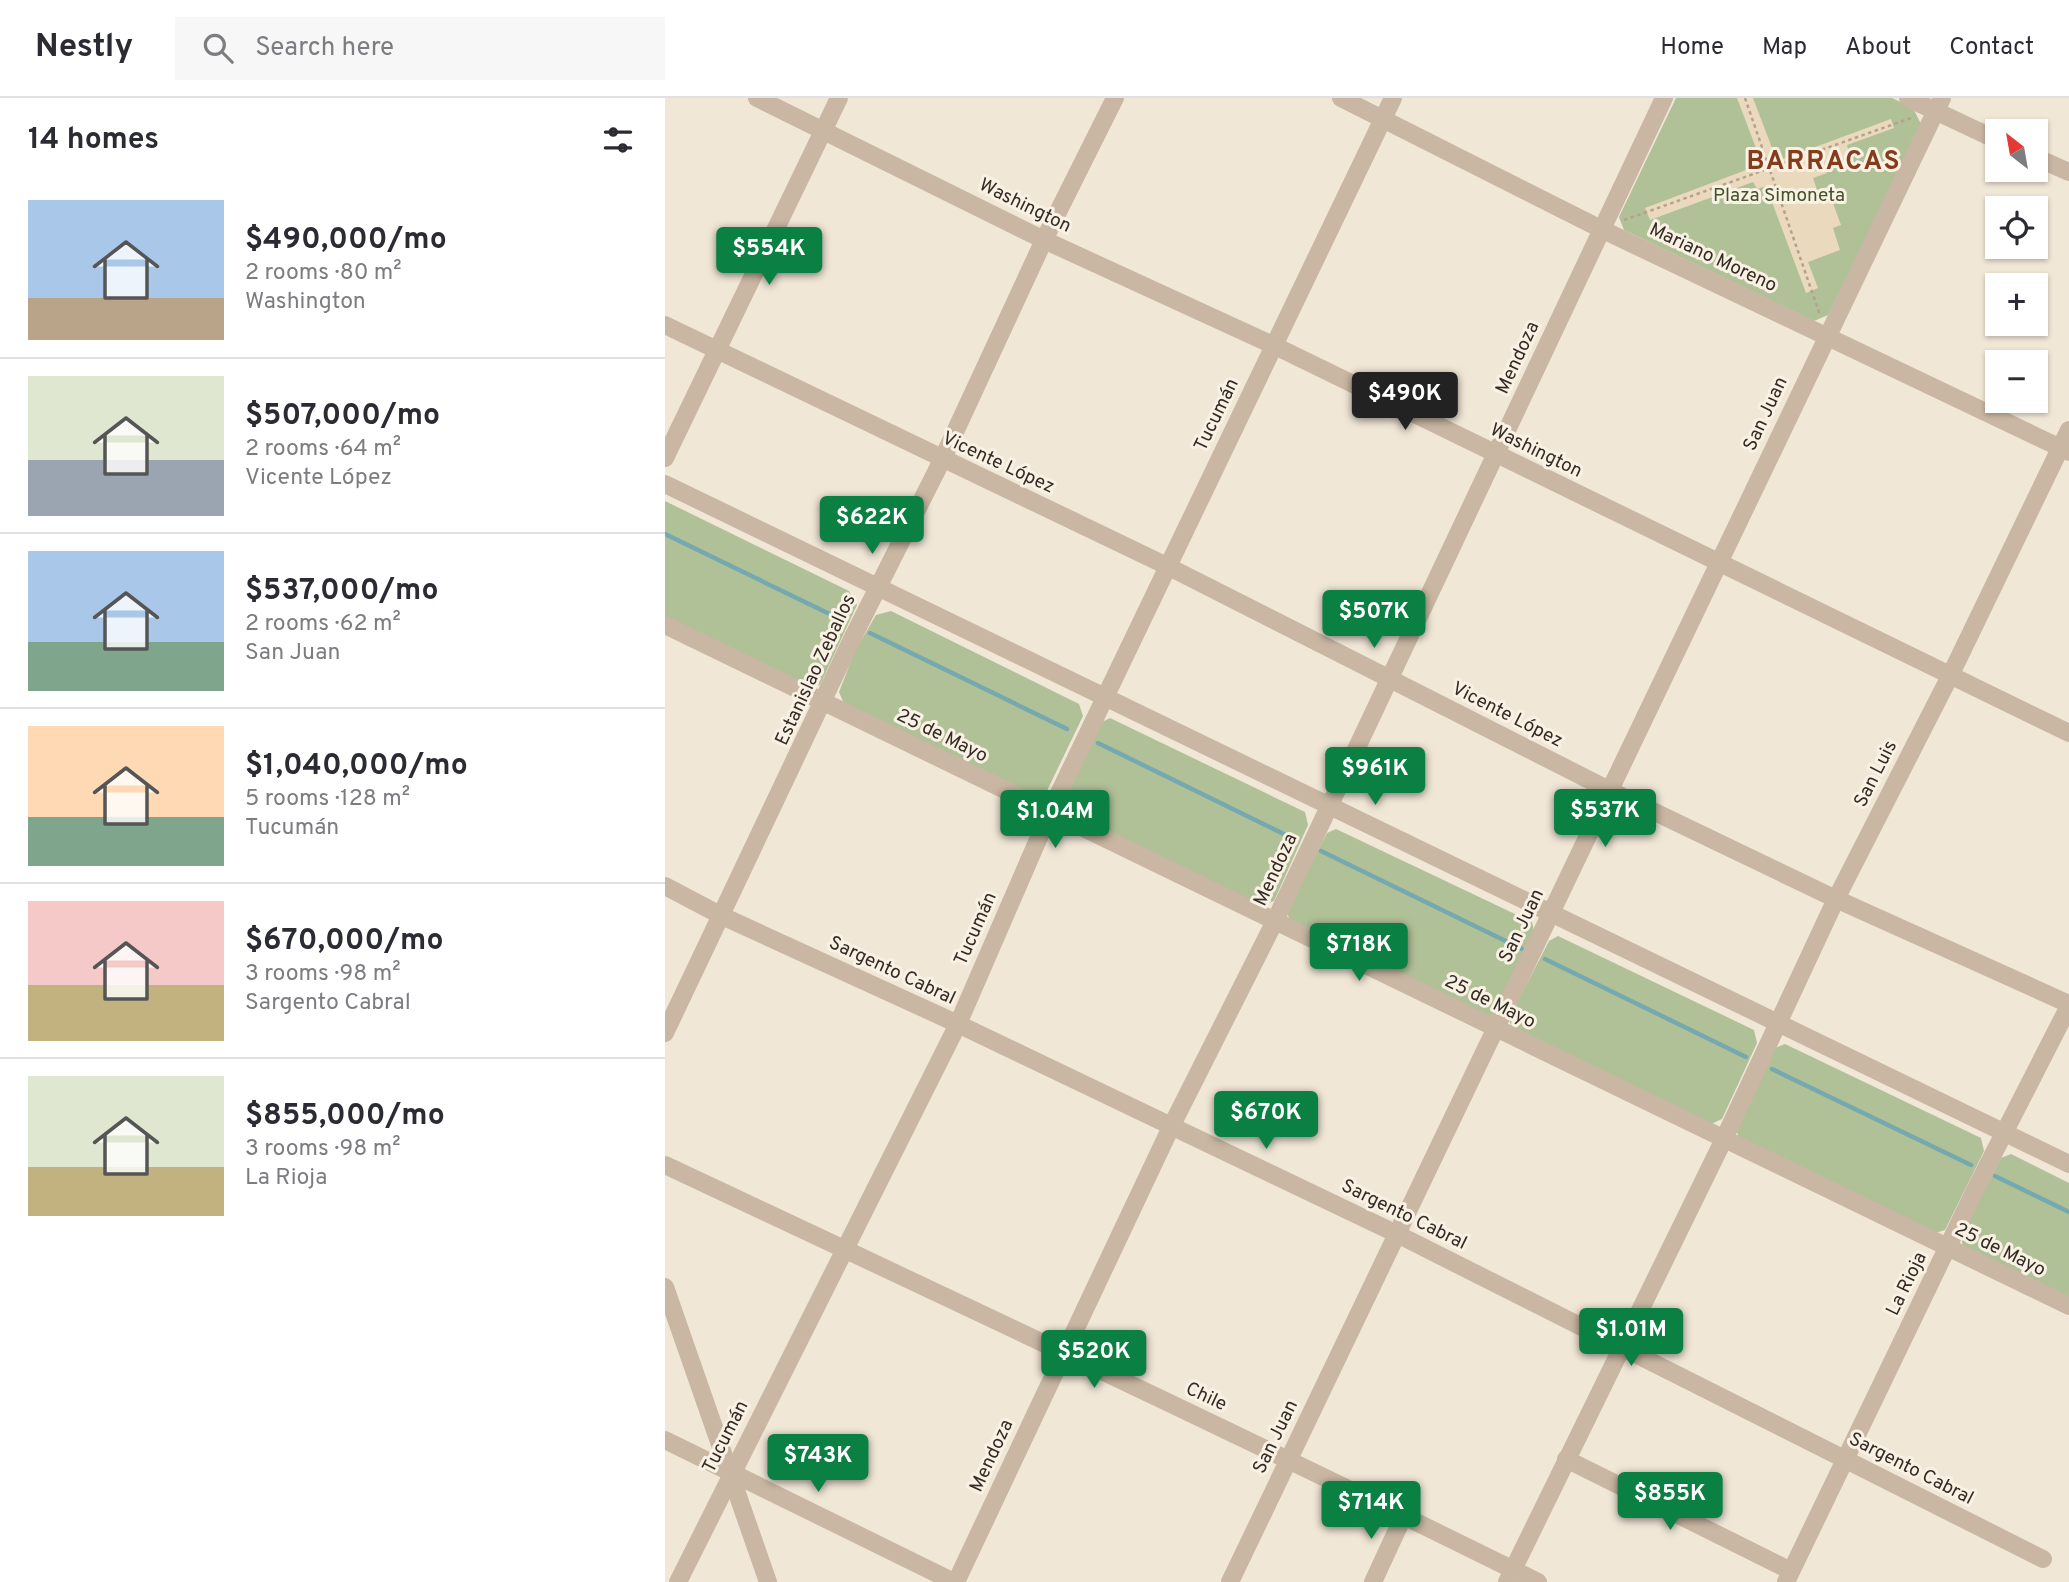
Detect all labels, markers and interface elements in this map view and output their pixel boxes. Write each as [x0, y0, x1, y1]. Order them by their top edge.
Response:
search box [175, 17, 665, 80]
text: Nestly [35, 27, 133, 69]
icon: search [199, 29, 237, 67]
text: Search here [255, 32, 394, 65]
text: Home [1660, 33, 1724, 63]
text: Map [1762, 33, 1807, 63]
text: About [1845, 33, 1911, 63]
text: Contact [1949, 33, 2034, 63]
north arrow [1985, 119, 2047, 182]
map controls [1985, 119, 2048, 413]
icon: filters [599, 121, 637, 159]
text: 14 homes [28, 122, 159, 159]
district label: BARRACAS [1747, 146, 1901, 179]
street label: Washington [975, 173, 1075, 239]
park label: Plaza Simoneta [1713, 184, 1845, 208]
button: locate [1985, 196, 2048, 259]
street label: Mariano Moreno [1645, 218, 1781, 298]
text: $490,000/mo [245, 222, 447, 259]
icon: home [84, 228, 168, 312]
pin: $554K [720, 228, 818, 287]
text: $554K [732, 235, 806, 264]
text: 2 rooms · 80 m² [245, 259, 402, 288]
button: + [1985, 273, 2048, 336]
text: Washington [245, 288, 366, 317]
street label: Mendoza [1491, 318, 1545, 398]
button: − [1985, 350, 2048, 413]
pin: $490K [1356, 372, 1454, 432]
street label: San Juan [1738, 373, 1794, 455]
street label: Tucumán [1189, 375, 1245, 455]
text: $490K [1368, 380, 1442, 409]
text: $507,000/mo [245, 398, 440, 435]
icon: home [84, 404, 168, 488]
street label: Washington [1486, 418, 1586, 484]
street label: Vicente López [938, 426, 1058, 500]
text: 2 rooms · 64 m² [245, 435, 401, 464]
text: Vicente López [245, 464, 392, 493]
pin: $622K [823, 496, 921, 556]
text: $622K [836, 504, 908, 533]
text: $537,000/mo [245, 573, 439, 610]
icon: home [84, 579, 168, 663]
pin: $507K [1325, 590, 1423, 650]
street label: Estanislao Zeballos [770, 591, 862, 749]
text: $507K [1338, 598, 1410, 627]
text: 2 rooms · 62 m² [245, 610, 401, 639]
text: San Juan [245, 639, 341, 668]
street label: Vicente López [1448, 677, 1566, 753]
street label: 25 de Mayo [892, 704, 992, 768]
street label: San Luis [1849, 737, 1903, 811]
text: $1,040,000/mo [245, 748, 468, 785]
pin: $961K [1326, 748, 1424, 807]
icon: home [84, 754, 168, 838]
text: $961K [1341, 755, 1409, 784]
text: 5 rooms · 128 m² [245, 785, 410, 814]
pin: $1.04M [998, 790, 1112, 850]
pin: $537K [1556, 790, 1654, 849]
text: $537K [1570, 797, 1640, 826]
text: $1.04M [1016, 798, 1094, 827]
text: Tucumán [245, 814, 339, 843]
street label: Mendoza [1249, 830, 1303, 910]
street label: San Juan [1494, 885, 1550, 967]
street label: Tucumán [949, 889, 1003, 969]
text: $670,000/mo [245, 923, 443, 960]
pin: $718K [1310, 924, 1408, 983]
icon: home [84, 929, 168, 1013]
street label: Sargento Cabral [825, 931, 959, 1011]
text: $718K [1326, 931, 1392, 960]
text: 3 rooms · 98 m² [245, 960, 401, 989]
street label: 25 de Mayo [1440, 970, 1540, 1034]
text: Sargento Cabral [245, 989, 411, 1018]
pin: $670K [1217, 1091, 1315, 1151]
text: $855,000/mo [245, 1098, 445, 1135]
text: $670K [1230, 1099, 1302, 1128]
icon: home [84, 1104, 168, 1188]
text: 3 rooms · 98 m² [245, 1135, 401, 1164]
text: La Rioja [245, 1164, 327, 1193]
street label: Sargento Cabral [1337, 1174, 1471, 1256]
street label: 25 de Mayo [1950, 1218, 2050, 1282]
street label: La Rioja [1881, 1248, 1933, 1320]
pin: $1.01M [1574, 1308, 1688, 1368]
text: $1.01M [1595, 1316, 1667, 1345]
pin: $520K [1045, 1330, 1143, 1390]
text: $520K [1057, 1338, 1131, 1367]
street label: Chile [1181, 1377, 1231, 1417]
street label: San Juan [1248, 1396, 1304, 1478]
street label: Tucumán [698, 1397, 754, 1477]
street label: Mendoza [965, 1416, 1019, 1496]
street label: Sargento Cabral [1845, 1427, 1977, 1511]
pin: $743K [769, 1434, 867, 1494]
text: $743K [783, 1442, 853, 1471]
pin: $855K [1621, 1472, 1719, 1532]
text: $855K [1634, 1480, 1706, 1509]
pin: $714K [1322, 1482, 1420, 1541]
text: $714K [1338, 1489, 1404, 1518]

